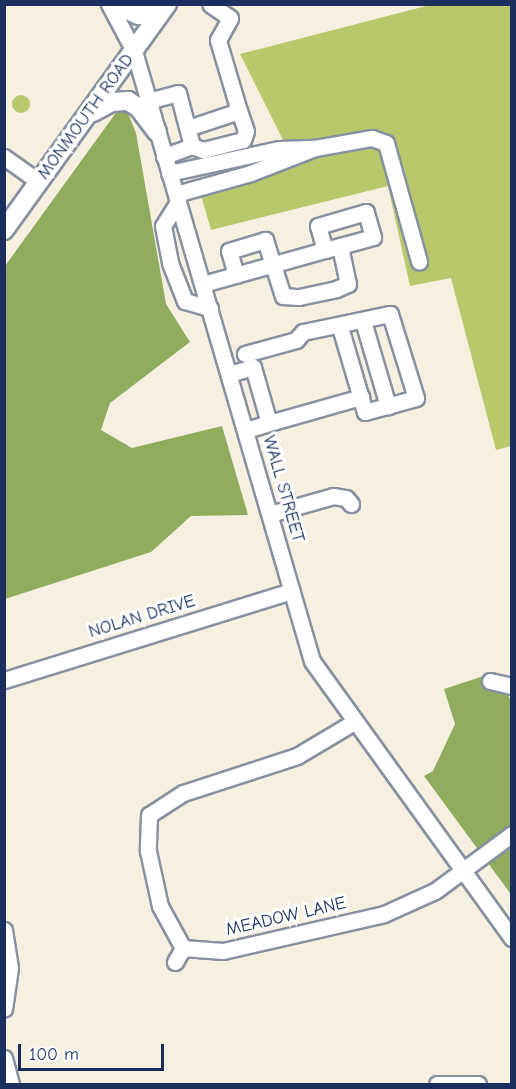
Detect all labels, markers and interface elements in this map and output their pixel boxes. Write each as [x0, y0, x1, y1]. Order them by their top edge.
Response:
street label: MONMOUTH ROAD [33, 50, 139, 184]
street label: WALL STREET [257, 433, 309, 545]
street label: NOLAN DRIVE [86, 591, 198, 643]
street label: MEADOW LANE [224, 893, 348, 941]
scale bar [21, 1032, 166, 1070]
text: 100 m [29, 1044, 79, 1065]

